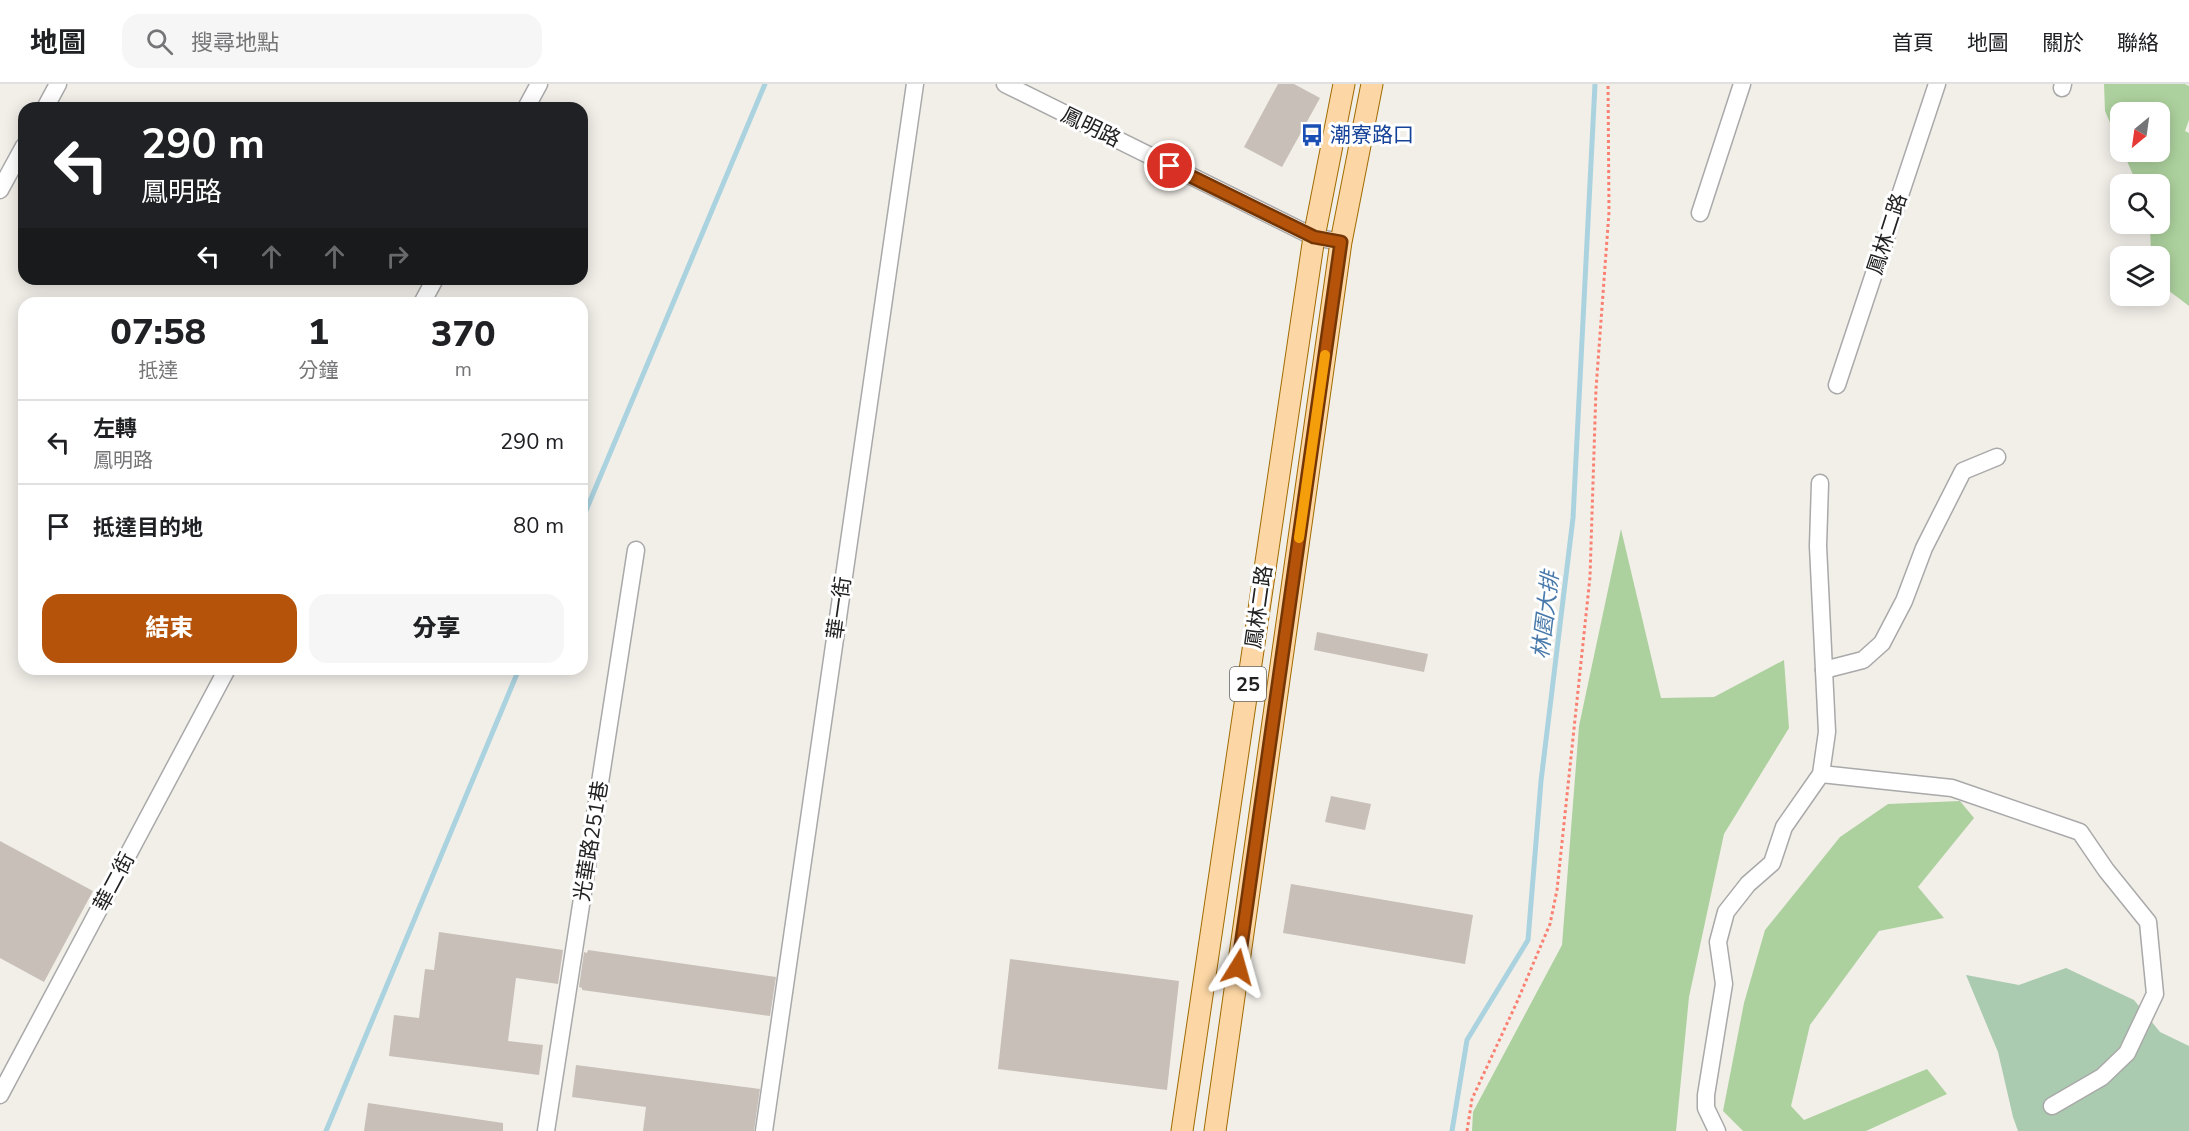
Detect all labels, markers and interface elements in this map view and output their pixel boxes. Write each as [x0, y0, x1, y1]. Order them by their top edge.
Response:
search box [122, 14, 542, 68]
text: 地圖 [30, 24, 86, 62]
icon: search [143, 25, 176, 58]
text: 搜尋地點 [191, 28, 279, 58]
text: 首頁 [1892, 29, 1934, 57]
text: 地圖 [1967, 29, 2009, 57]
text: 關於 [2042, 29, 2084, 57]
text: 聯絡 [2117, 29, 2159, 57]
street label: 鳳明路 [1057, 101, 1125, 153]
north arrow [2110, 102, 2170, 162]
map controls [2110, 102, 2170, 306]
text: 290 m [141, 116, 265, 173]
place label: 潮寮路口 [1330, 121, 1414, 149]
bus stop icon: 潮寮路口 [1299, 122, 1325, 148]
icon: left [42, 126, 120, 204]
pin [1144, 140, 1195, 191]
icon: arrive [1153, 149, 1186, 182]
text: 鳳明路 [141, 174, 222, 211]
button: search [2110, 174, 2170, 234]
street label: 鳳林二路 [1861, 190, 1913, 278]
icon: left [192, 240, 225, 273]
icon: ahead [255, 240, 288, 273]
icon: ahead [318, 240, 351, 273]
icon: right [381, 240, 414, 273]
button: layers [2110, 246, 2170, 306]
text: 07:58 [110, 308, 206, 357]
text: 1 [308, 308, 329, 357]
text: 370 [431, 310, 496, 359]
text: m [455, 356, 472, 383]
text: 抵達 [138, 357, 178, 384]
text: 分鐘 [298, 357, 338, 384]
text: 左轉 [93, 414, 137, 444]
icon: left [42, 426, 75, 459]
text: 290 m [500, 427, 564, 457]
text: 鳳明路 [93, 447, 153, 474]
icon: arrive [42, 510, 75, 543]
text: 80 m [513, 511, 564, 541]
text: 抵達目的地 [93, 513, 203, 543]
street label: 鳳林二路 [1239, 563, 1279, 651]
water label: 林園大排 [1526, 567, 1567, 661]
street label: 華一街 [821, 575, 857, 641]
button: 結束 [42, 594, 297, 663]
button: 分享 [309, 594, 564, 663]
road number: 25 [1230, 667, 1266, 701]
street label: 光華路251巷 [568, 779, 614, 903]
street label: 華二街 [87, 848, 141, 916]
position arrow [1206, 935, 1270, 999]

